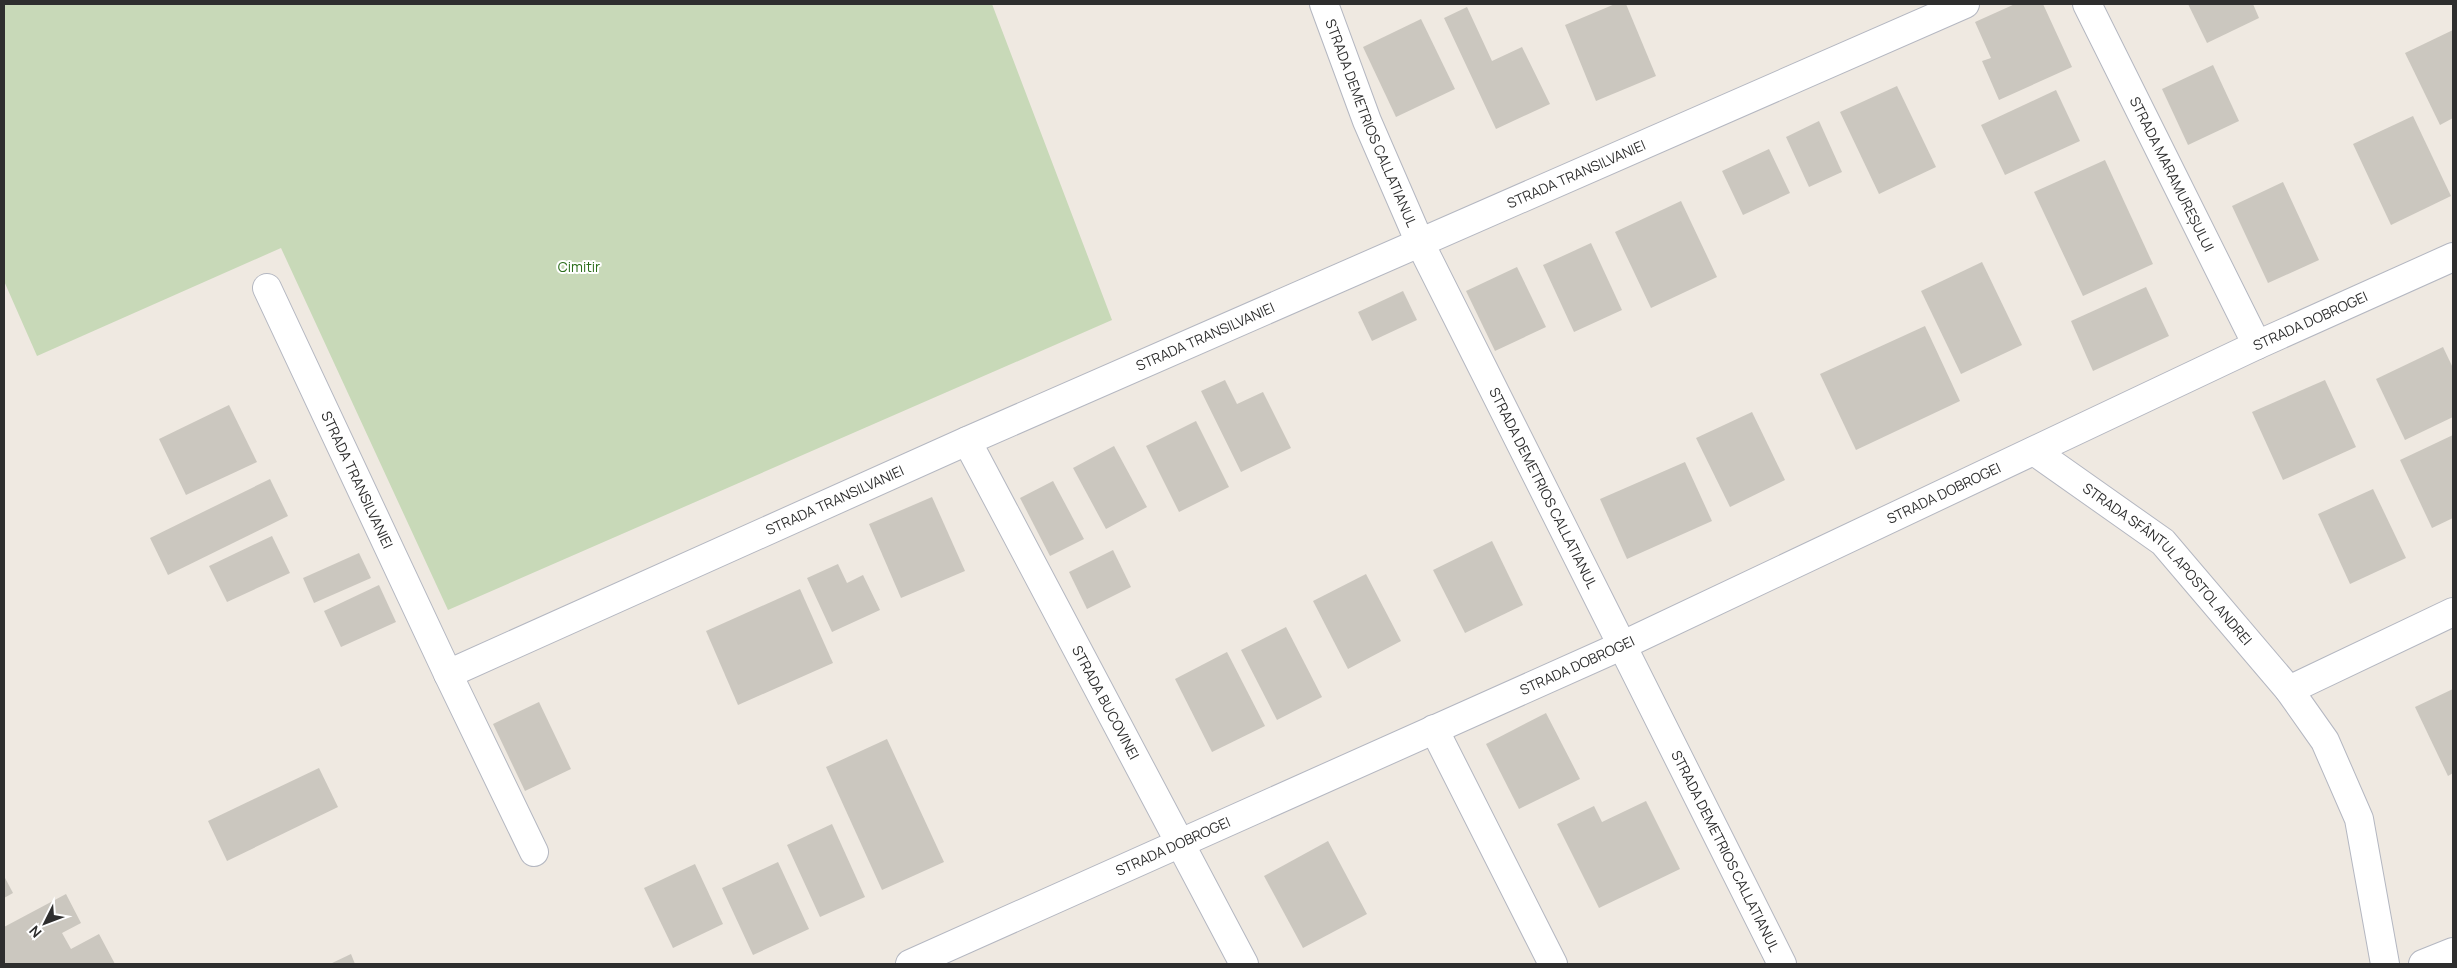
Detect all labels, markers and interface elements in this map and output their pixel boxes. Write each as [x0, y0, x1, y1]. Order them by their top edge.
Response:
street label: STRADA DEMETRIOS CALLATIANUL [1321, 16, 1422, 230]
street label: STRADA MARAMUREȘULUI [2126, 93, 2219, 254]
street label: STRADA TRANSILVANIEI [1504, 135, 1648, 212]
park label: Cimitir [558, 257, 600, 276]
street label: STRADA DOBROGEI [2250, 287, 2371, 355]
street label: STRADA TRANSILVANIEI [1133, 298, 1277, 375]
street label: STRADA DEMETRIOS CALLATIANUL [1485, 384, 1602, 592]
street label: STRADA TRANSILVANIEI [317, 408, 398, 552]
street label: STRADA DOBROGEI [1884, 458, 2004, 528]
street label: STRADA TRANSILVANIEI [762, 461, 907, 539]
street label: STRADA SFÂNTUL APOSTOL ANDREI [2079, 478, 2257, 649]
street label: STRADA DOBROGEI [1517, 631, 1638, 699]
street label: STRADA BUCOVINEI [1068, 642, 1144, 763]
street label: STRADA DEMETRIOS CALLATIANUL [1667, 747, 1784, 955]
street label: STRADA DOBROGEI [1112, 812, 1233, 880]
north arrow [20, 898, 70, 948]
text: N [25, 922, 45, 942]

